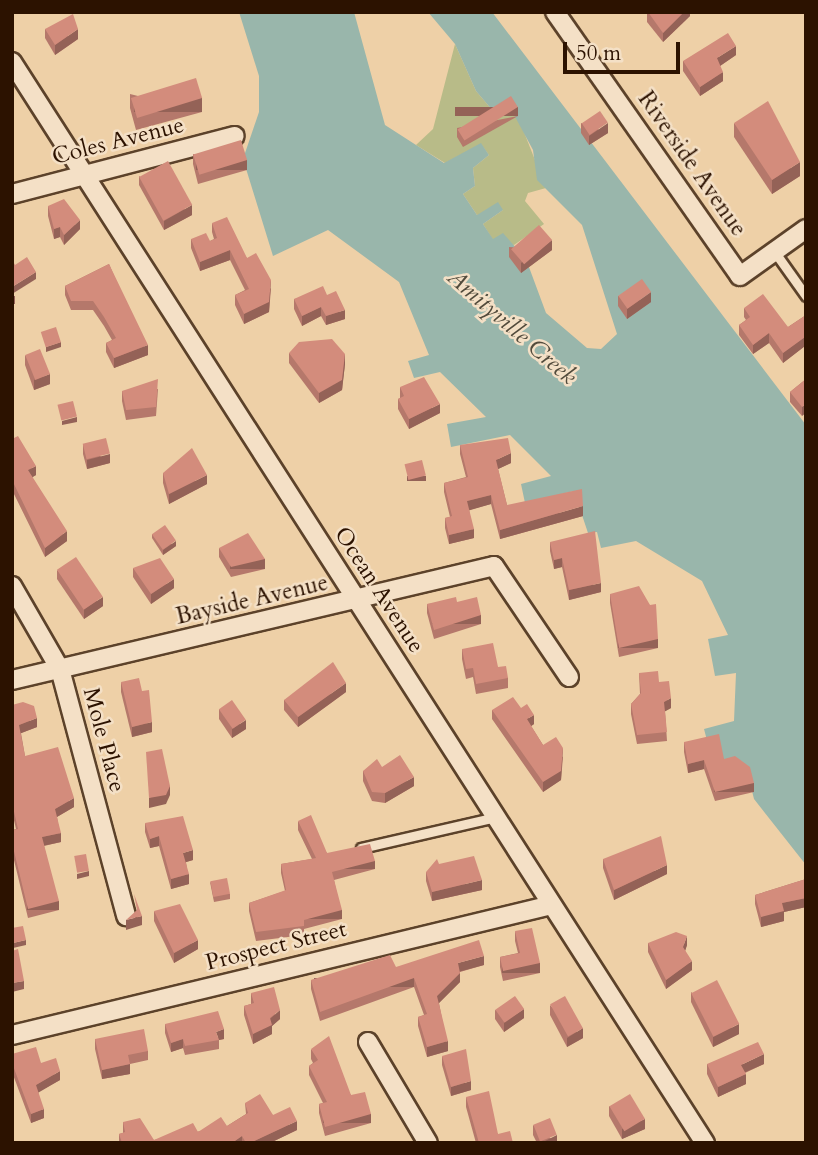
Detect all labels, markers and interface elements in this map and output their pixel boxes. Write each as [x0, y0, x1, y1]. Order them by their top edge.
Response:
scale bar [566, 28, 683, 72]
text: 50 m [576, 39, 621, 68]
street label: Riverside Avenue [632, 86, 752, 242]
street label: Coles Avenue [49, 111, 187, 171]
water label: Amityville Creek [441, 263, 583, 391]
street label: Ocean Avenue [328, 522, 430, 658]
street label: Bayside Avenue [173, 569, 331, 631]
street label: Mole Place [77, 685, 131, 795]
street label: Prospect Street [203, 915, 349, 977]

